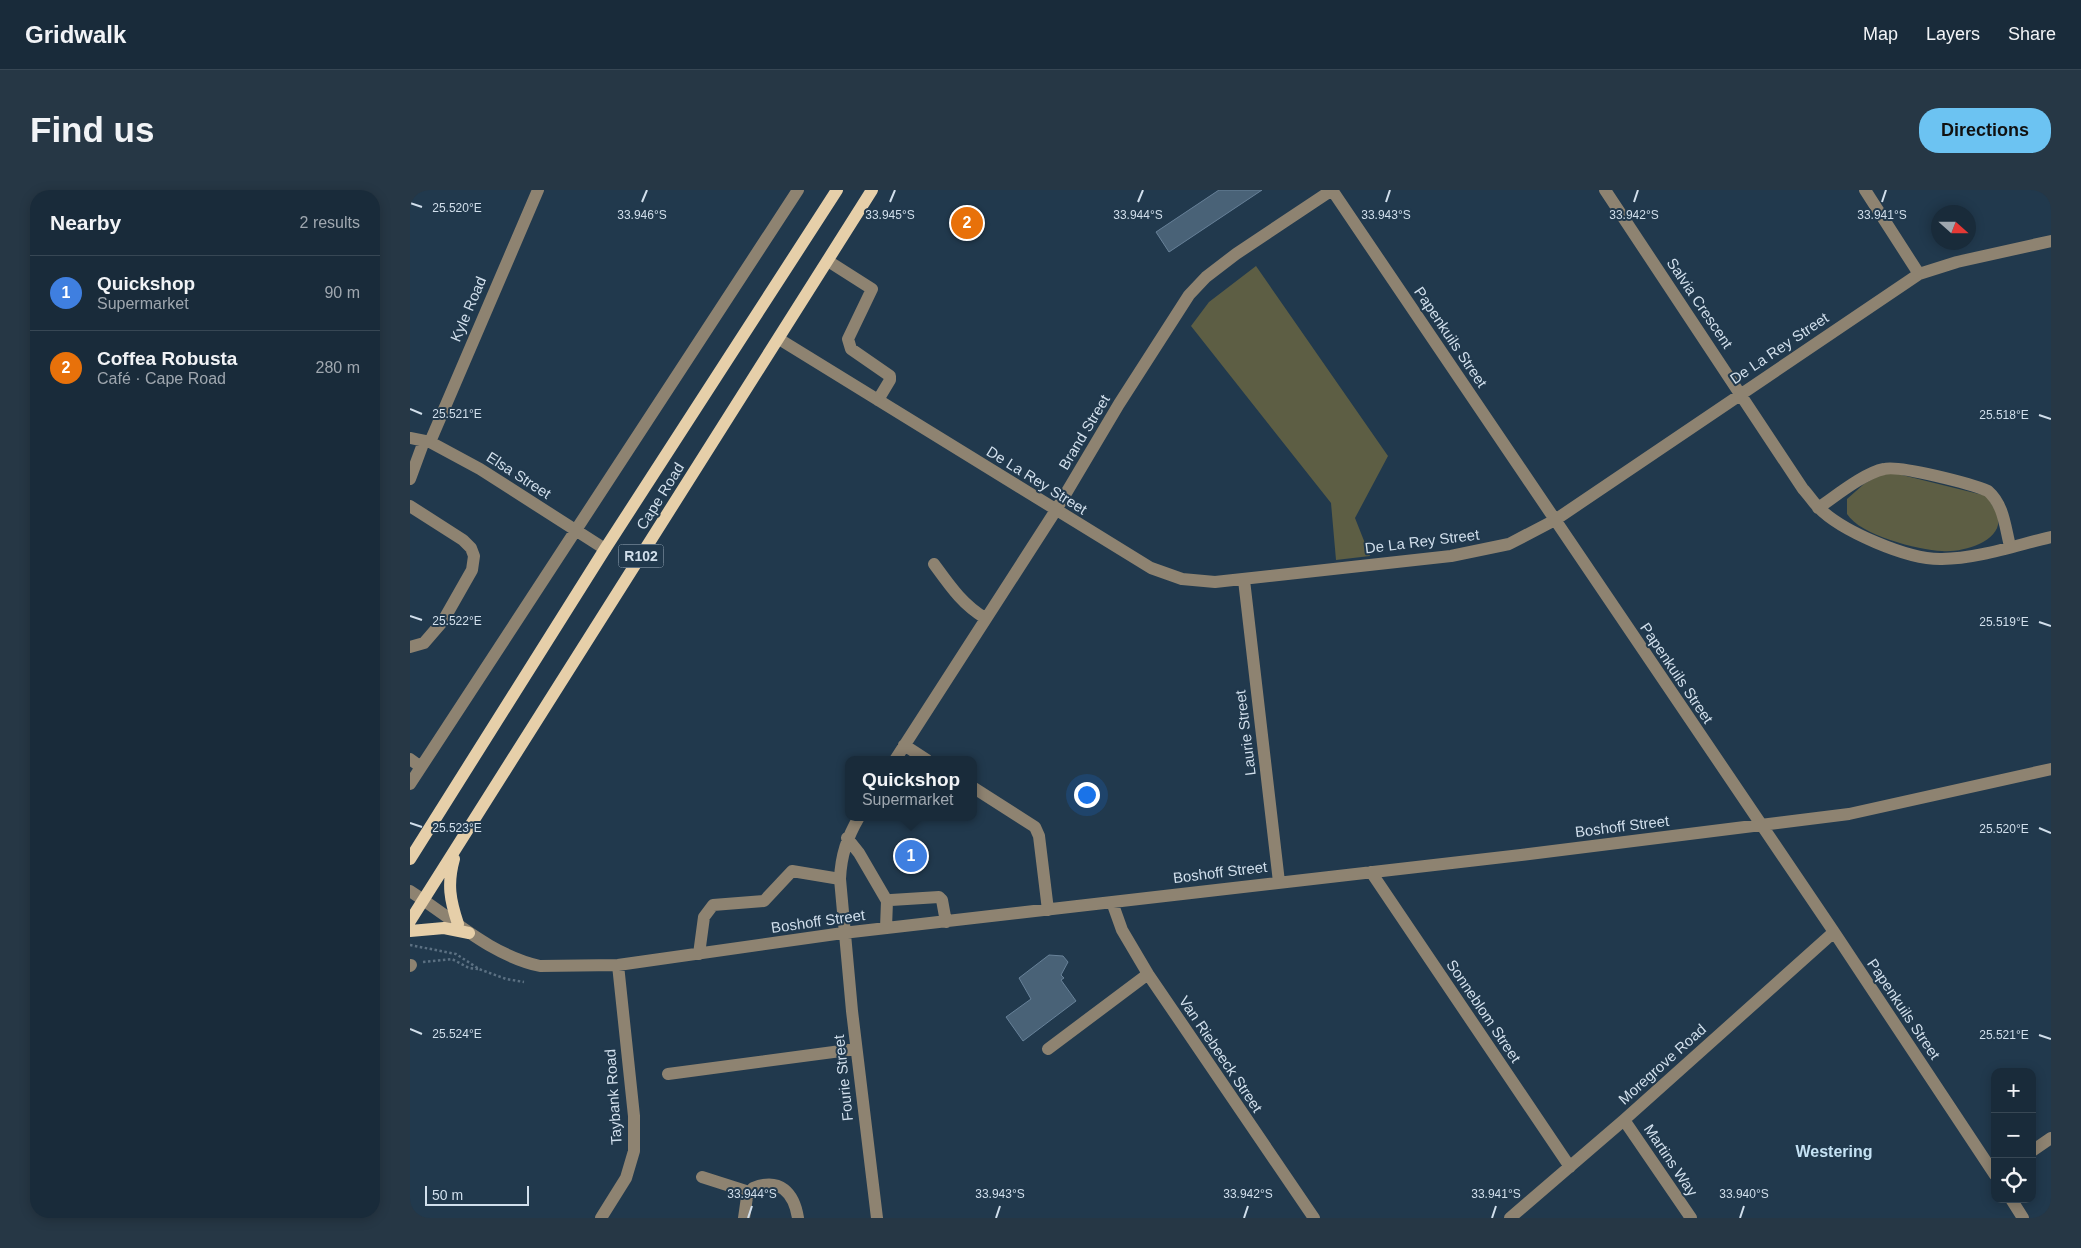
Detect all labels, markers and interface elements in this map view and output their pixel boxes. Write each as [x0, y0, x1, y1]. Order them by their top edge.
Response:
text: Gridwalk [25, 21, 126, 48]
text: Map [1863, 24, 1898, 44]
text: Layers [1926, 24, 1980, 44]
text: Share [2008, 24, 2056, 44]
button: Directions [1919, 108, 2051, 153]
text: Find us [30, 110, 154, 149]
text: 25.520°E [432, 201, 482, 215]
pin: 2 [951, 204, 983, 242]
north arrow [1931, 205, 1976, 250]
text: 33.946°S [617, 208, 667, 222]
text: 33.945°S [865, 208, 915, 222]
text: 33.944°S [1113, 208, 1163, 222]
text: 33.943°S [1361, 208, 1411, 222]
text: 33.942°S [1609, 208, 1659, 222]
text: 33.941°S [1857, 208, 1907, 222]
text: Nearby [50, 211, 121, 234]
text: 2 results [300, 214, 360, 231]
street label: Salvia Crescent [1664, 255, 1737, 352]
text: Quickshop [97, 273, 195, 294]
street label: Kyle Road [447, 274, 489, 344]
text: 1 [62, 284, 70, 301]
text: 90 m [324, 284, 360, 301]
street label: Papenkuils Street [1411, 284, 1491, 391]
text: Supermarket [97, 295, 189, 312]
street label: De La Rey Street [1727, 308, 1832, 387]
text: Coffea Robusta [97, 348, 237, 369]
text: 2 [62, 359, 70, 376]
text: 280 m [316, 359, 360, 376]
text: Café · Cape Road [97, 370, 226, 387]
street label: Brand Street [1055, 391, 1113, 472]
text: 25.521°E [432, 407, 482, 421]
text: 25.518°E [1979, 408, 2029, 422]
street label: De La Rey Street [984, 442, 1091, 518]
street label: Elsa Street [484, 448, 555, 503]
street label: Cape Road [633, 459, 687, 533]
street label: De La Rey Street [1364, 525, 1481, 556]
road number: R102 [618, 544, 664, 568]
text: 25.522°E [432, 614, 482, 628]
text: 25.519°E [1979, 615, 2029, 629]
street label: Papenkuils Street [1637, 620, 1717, 727]
street label: Laurie Street [1231, 689, 1259, 777]
popup [845, 756, 977, 821]
text: Quickshop [862, 769, 960, 790]
your location [1074, 782, 1100, 808]
text: Supermarket [862, 791, 954, 808]
street label: Boshoff Street [1574, 812, 1671, 840]
text: 25.523°E [432, 821, 482, 835]
text: 25.520°E [1979, 822, 2029, 836]
pin: 1 [895, 837, 927, 875]
street label: Boshoff Street [1172, 858, 1269, 886]
street label: Boshoff Street [770, 906, 867, 936]
street label: Sonneblom Street [1443, 956, 1525, 1066]
street label: Papenkuils Street [1864, 956, 1944, 1063]
street label: Van Riebeeck Street [1176, 993, 1267, 1116]
street label: Moregrove Road [1615, 1020, 1709, 1108]
text: 25.524°E [432, 1027, 482, 1041]
text: 25.521°E [1979, 1028, 2029, 1042]
street label: Fourie Street [830, 1033, 856, 1122]
street label: Taybank Road [601, 1049, 625, 1145]
map controls [1991, 1068, 2036, 1203]
button: + [1991, 1068, 2036, 1113]
button: − [1991, 1113, 2036, 1158]
street label: Martins Way [1641, 1121, 1701, 1199]
district label: Westering [1795, 1143, 1873, 1160]
button: locate [1991, 1158, 2036, 1203]
scale bar [425, 1183, 529, 1206]
text: 50 m [432, 1187, 463, 1203]
text: 33.944°S [727, 1187, 777, 1201]
text: 33.943°S [975, 1187, 1025, 1201]
text: 33.942°S [1223, 1187, 1273, 1201]
text: 33.941°S [1471, 1187, 1521, 1201]
text: 33.940°S [1719, 1187, 1769, 1201]

